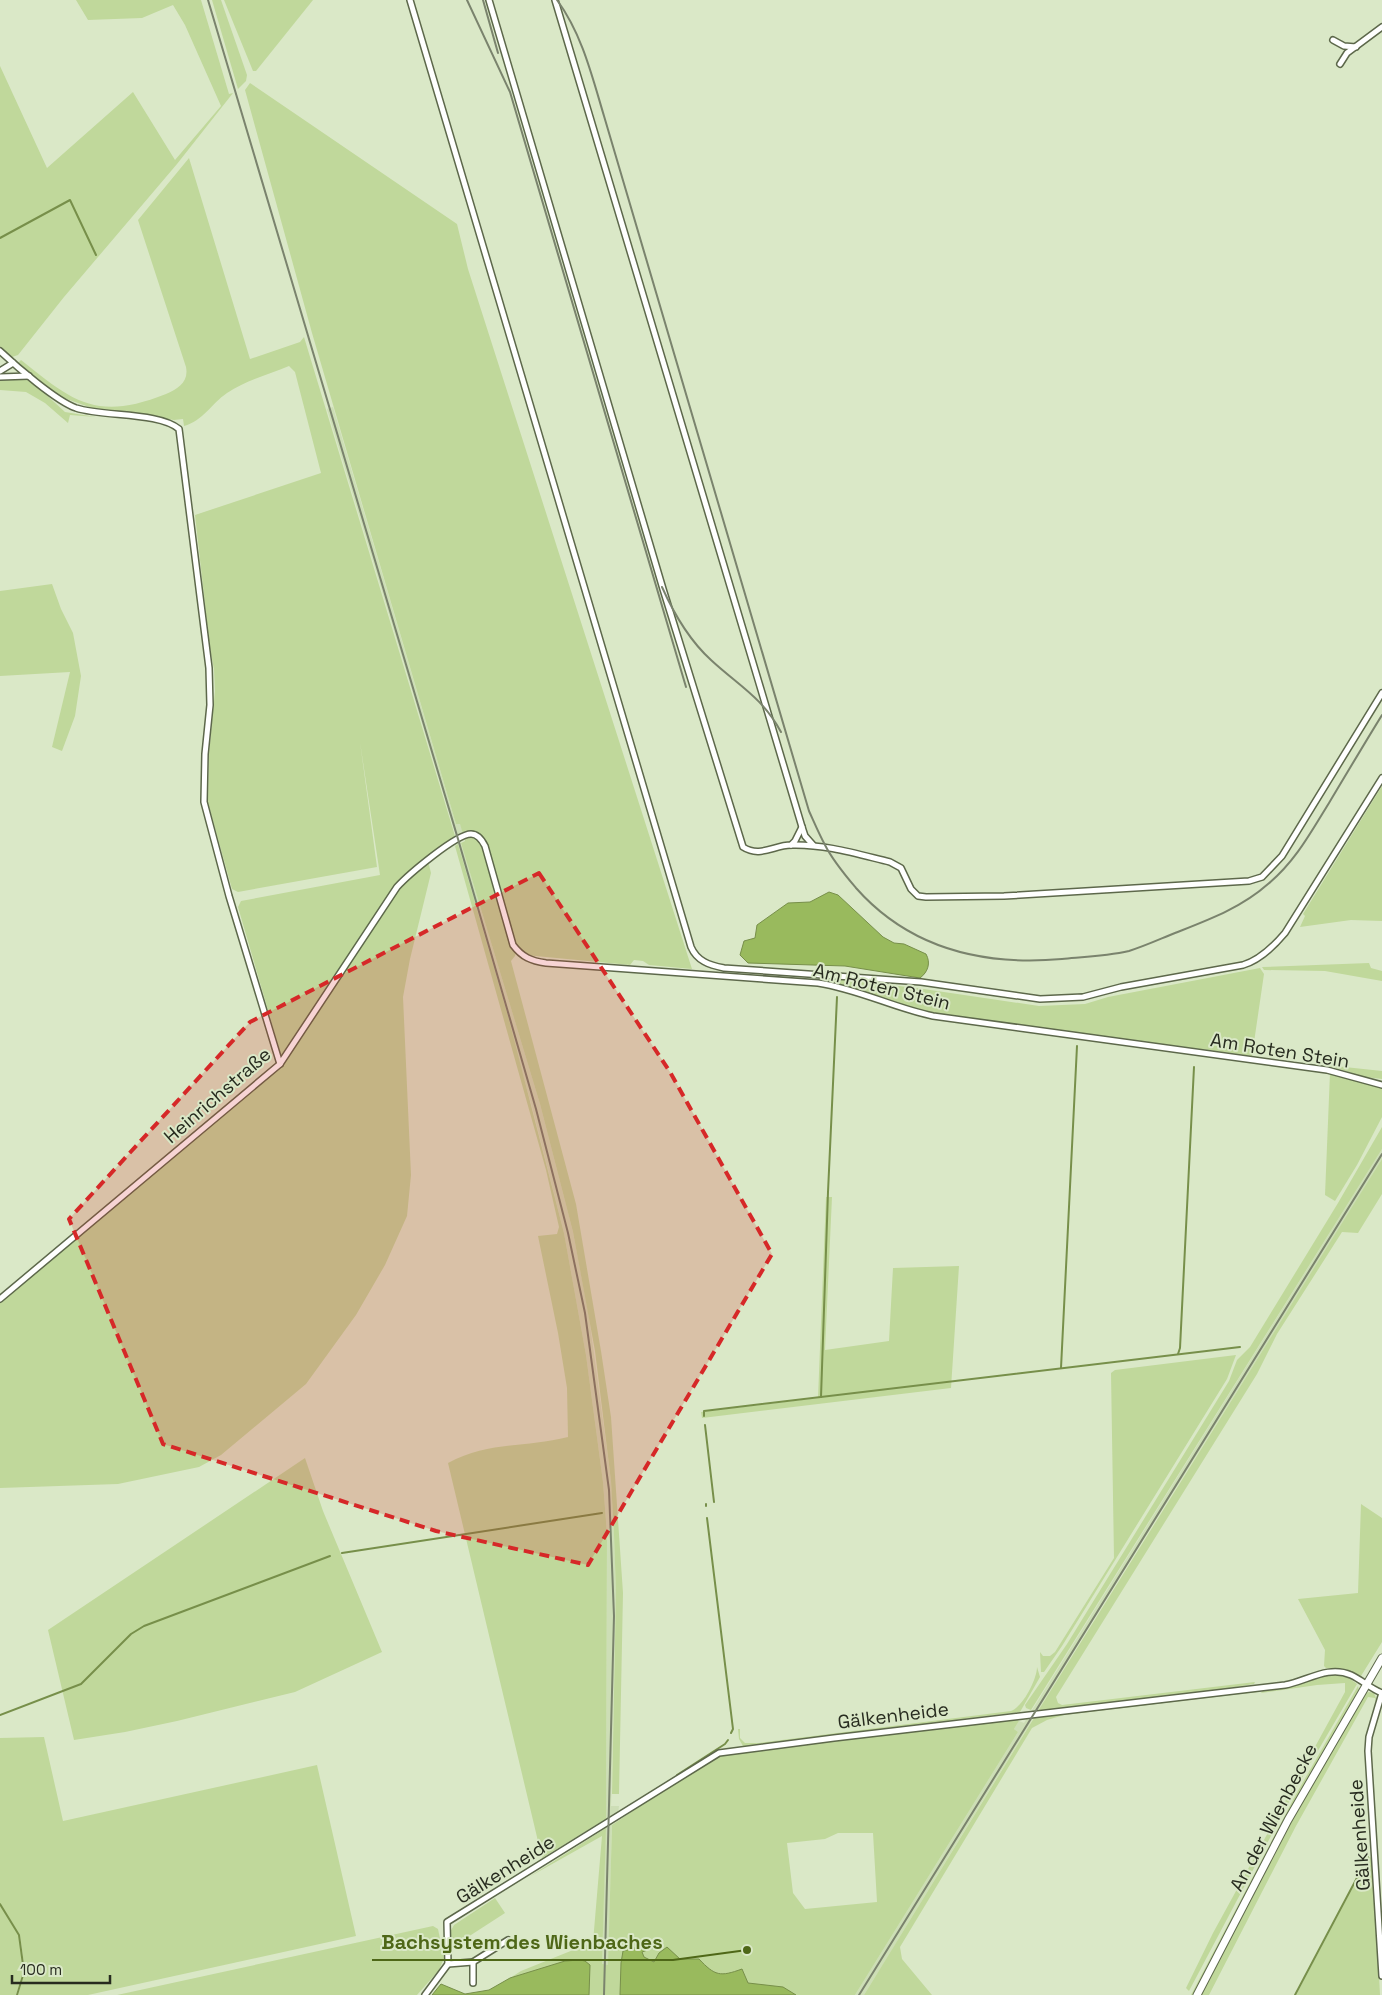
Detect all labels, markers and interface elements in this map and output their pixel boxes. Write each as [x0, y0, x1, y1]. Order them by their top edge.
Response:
street label: Am Roten Stein [811, 957, 953, 1016]
street label: Am Roten Stein [1209, 1027, 1351, 1074]
street label: Heinrichstraße [158, 1042, 276, 1149]
street label: Gälkenheide [836, 1696, 950, 1735]
street label: An der Wienbecke [1224, 1739, 1323, 1895]
street label: Gälkenheide [1343, 1778, 1376, 1892]
street label: Gälkenheide [451, 1829, 559, 1910]
callout: Bachsystem des Wienbaches [372, 1925, 673, 1960]
text: Bachsystem des Wienbaches [381, 1929, 663, 1955]
scale bar [12, 1952, 110, 1984]
text: 100 m [20, 1960, 62, 1979]

